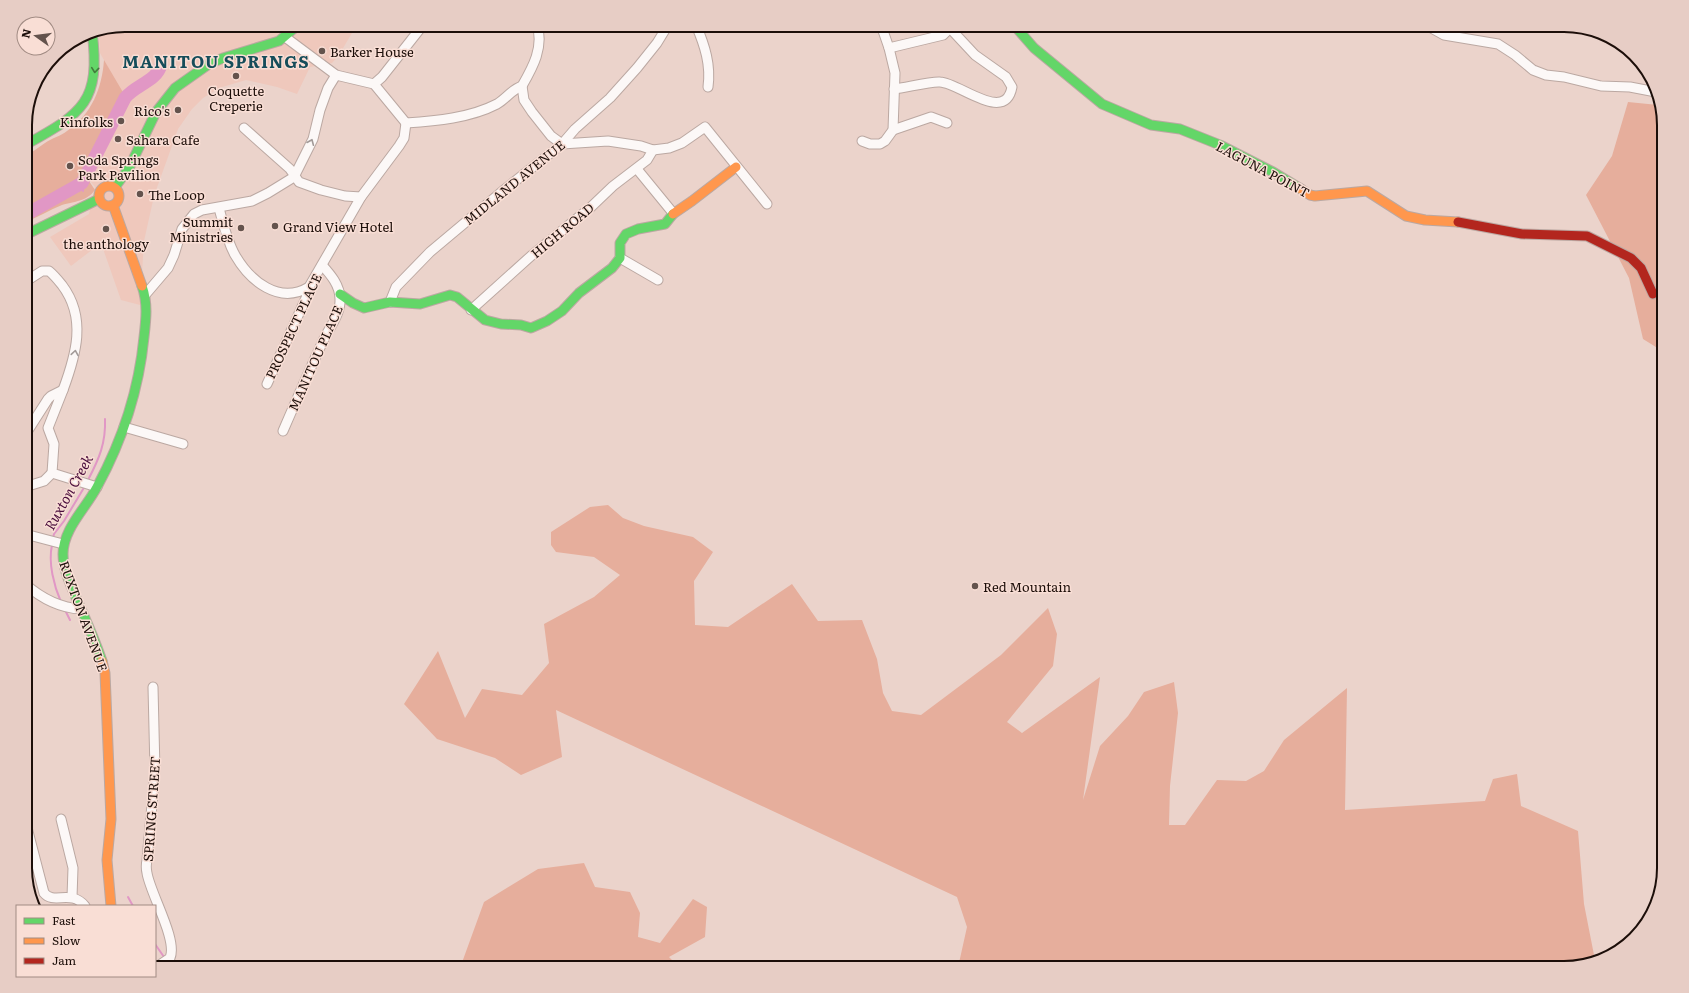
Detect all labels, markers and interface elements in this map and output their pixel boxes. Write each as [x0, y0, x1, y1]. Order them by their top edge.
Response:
north arrow [16, 16, 56, 56]
text: N [16, 27, 34, 40]
place label: Barker House [330, 42, 414, 61]
marker: Barker House [317, 46, 327, 56]
district label: MANITOU SPRINGS [122, 48, 310, 73]
one-way arrow [90, 67, 99, 73]
marker: Coquette Creperie [231, 71, 241, 81]
place label: Coquette Creperie [208, 81, 264, 115]
place label: Rico's [134, 101, 170, 120]
marker: Rico's [173, 105, 183, 115]
place label: Kinfolks [60, 112, 113, 131]
marker: Kinfolks [116, 116, 126, 126]
place label: Sahara Cafe [126, 130, 200, 149]
marker: Sahara Cafe [113, 134, 123, 144]
street label: MIDLAND AVENUE [459, 135, 569, 229]
street label: LAGUNA POINT [1213, 136, 1314, 202]
one-way arrow [306, 139, 314, 146]
place label: Soda Springs Park Pavilion [78, 150, 161, 184]
marker: Soda Springs Park Pavilion [65, 161, 75, 171]
place label: The Loop [148, 185, 205, 204]
marker: The Loop [135, 189, 145, 199]
street label: HIGH ROAD [526, 198, 598, 262]
place label: Summit Ministries [169, 212, 234, 246]
place label: Grand View Hotel [283, 217, 394, 236]
marker: Grand View Hotel [270, 221, 280, 231]
marker: Summit Ministries [236, 223, 246, 233]
marker: the anthology [101, 224, 111, 234]
place label: the anthology [63, 234, 150, 253]
street label: PROSPECT PLACE [260, 270, 326, 382]
street label: MANITOU PLACE [283, 302, 347, 414]
one-way arrow [70, 350, 79, 357]
water label: Ruxton Creek [39, 450, 97, 533]
street label: RUXTON AVENUE [55, 558, 113, 674]
place label: Red Mountain [983, 577, 1072, 596]
marker: Red Mountain [970, 581, 980, 591]
street label: SPRING STREET [138, 755, 164, 862]
legend [16, 905, 156, 977]
text: Fast [52, 911, 76, 929]
text: Slow [52, 931, 81, 949]
text: Jam [52, 951, 77, 969]

